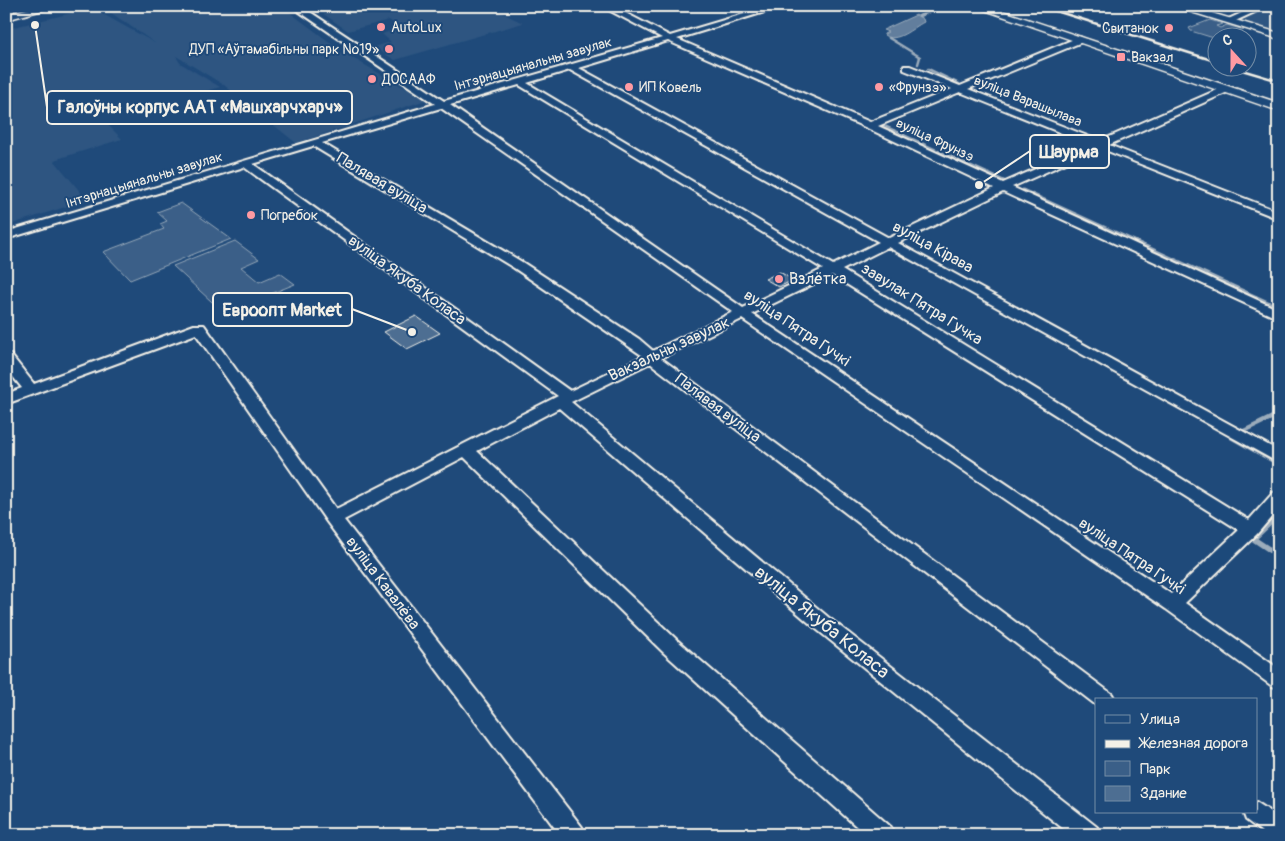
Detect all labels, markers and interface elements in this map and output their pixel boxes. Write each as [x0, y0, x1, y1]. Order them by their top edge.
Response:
place label: AutoLux [391, 19, 442, 36]
place label: Свитанок [1102, 20, 1159, 37]
marker: AutoLux [375, 21, 387, 33]
marker: Свитанок [1163, 22, 1175, 34]
north arrow [1208, 28, 1258, 78]
text: С [1220, 31, 1235, 50]
street label: Інтэрнацыянальны завулак [452, 33, 614, 95]
place label: ДУП «Аўтамабільны парк №19» [188, 41, 379, 58]
marker: ДУП «Аўтамабільны парк №19» [383, 43, 395, 55]
place label: Вакзал [1131, 49, 1173, 66]
marker: Вакзал [1115, 51, 1127, 63]
place label: ДОСААФ [381, 71, 436, 88]
street label: вуліца Варашылава [972, 72, 1084, 130]
marker: ДОСААФ [366, 73, 378, 85]
place label: ИП Ковель [639, 79, 702, 96]
place label: «Фрунзэ» [889, 79, 946, 96]
marker: ИП Ковель [623, 81, 635, 93]
marker: «Фрунзэ» [873, 81, 885, 93]
callout: Галоўны корпус ААТ «Машхарчхарч» [47, 91, 352, 124]
text: Галоўны корпус ААТ «Машхарчхарч» [58, 96, 343, 119]
street label: вуліца Фрунзэ [893, 114, 977, 166]
callout: Шаурма [1030, 135, 1109, 168]
text: Шаурма [1038, 141, 1099, 164]
street label: Інтэрнацыянальны завулак [63, 148, 225, 212]
street label: Палявая вуліца [333, 148, 431, 218]
place label: Погребок [261, 207, 318, 224]
marker: Погребок [245, 209, 257, 221]
street label: вуліца Кірава [889, 217, 977, 277]
street label: вуліца Якуба Коласа [344, 231, 470, 329]
street label: завулак Пятра Гучка [858, 259, 986, 349]
place label: Взлётка [789, 269, 847, 289]
marker: Взлётка [773, 273, 785, 285]
street label: вуліца Пятра Гучкі [740, 285, 854, 371]
callout: Евроопт Market [213, 293, 352, 326]
text: Евроопт Market [222, 299, 342, 322]
street label: Вакзальны завулак [605, 312, 733, 386]
street label: Палявая вуліца [671, 369, 765, 447]
street label: вуліца Пятра Гучкі [1075, 513, 1189, 599]
street label: вуліца Кавалёва [342, 533, 424, 633]
street label: вуліца Якуба Коласа [750, 560, 895, 684]
legend [1095, 698, 1258, 814]
text: Улица [1140, 710, 1180, 729]
text: Железная дорога [1138, 734, 1248, 753]
text: Парк [1140, 760, 1171, 779]
text: Здание [1140, 784, 1187, 803]

